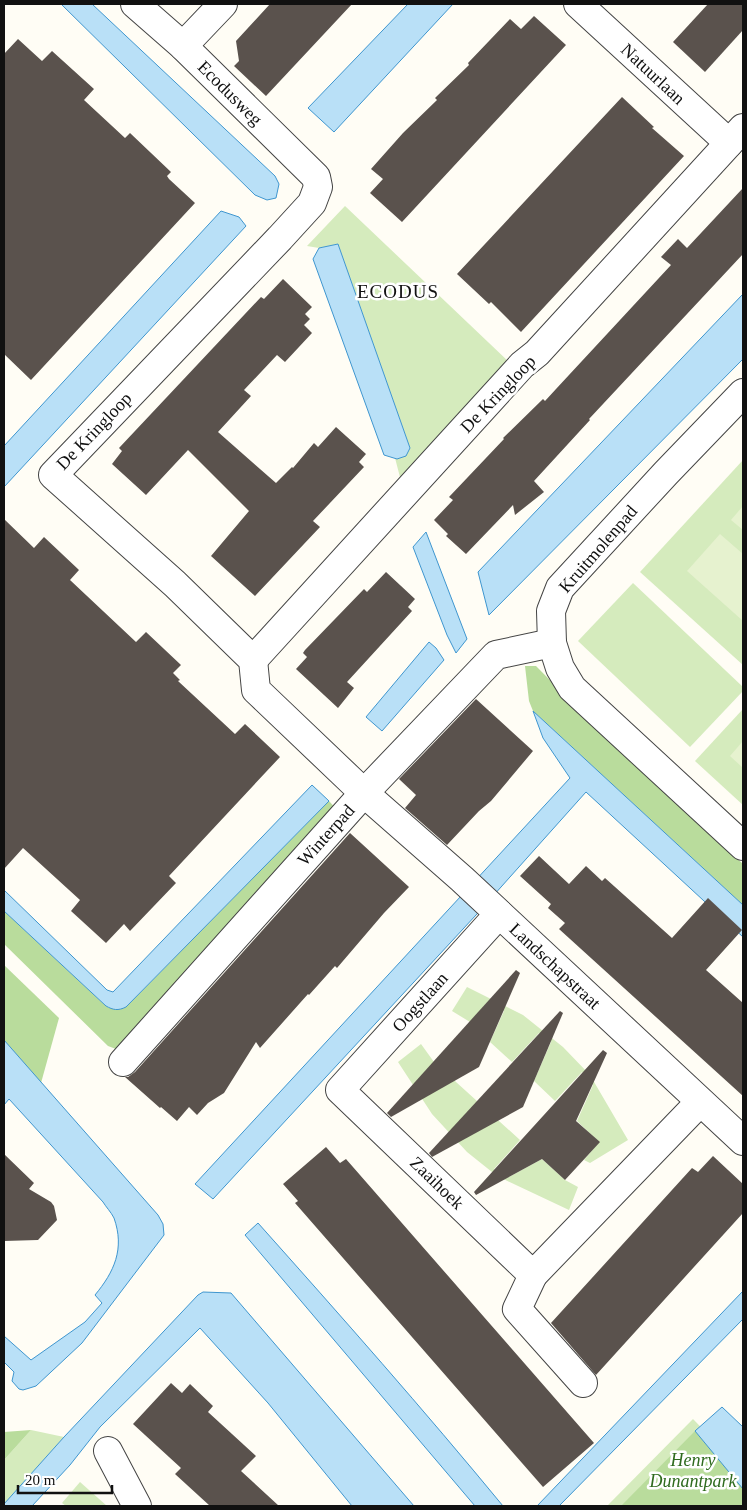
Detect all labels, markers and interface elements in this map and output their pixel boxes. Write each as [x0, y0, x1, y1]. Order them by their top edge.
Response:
street label: Natuurlaan [617, 39, 689, 109]
street label: Ecodusweg [194, 57, 266, 129]
district label: ECODUS [357, 281, 439, 302]
street label: De Kringloop [456, 351, 540, 437]
street label: De Kringloop [52, 388, 136, 474]
street label: Kruitmolenpad [555, 501, 641, 597]
street label: Winterpad [293, 800, 359, 870]
street label: Landschapstraat [505, 919, 605, 1013]
street label: Oogstlaan [388, 968, 452, 1036]
street label: Zaaihoek [406, 1153, 468, 1213]
park label: Henry Dunantpark [649, 1450, 738, 1491]
scale bar [18, 1462, 111, 1494]
text: 20 m [25, 1472, 56, 1488]

